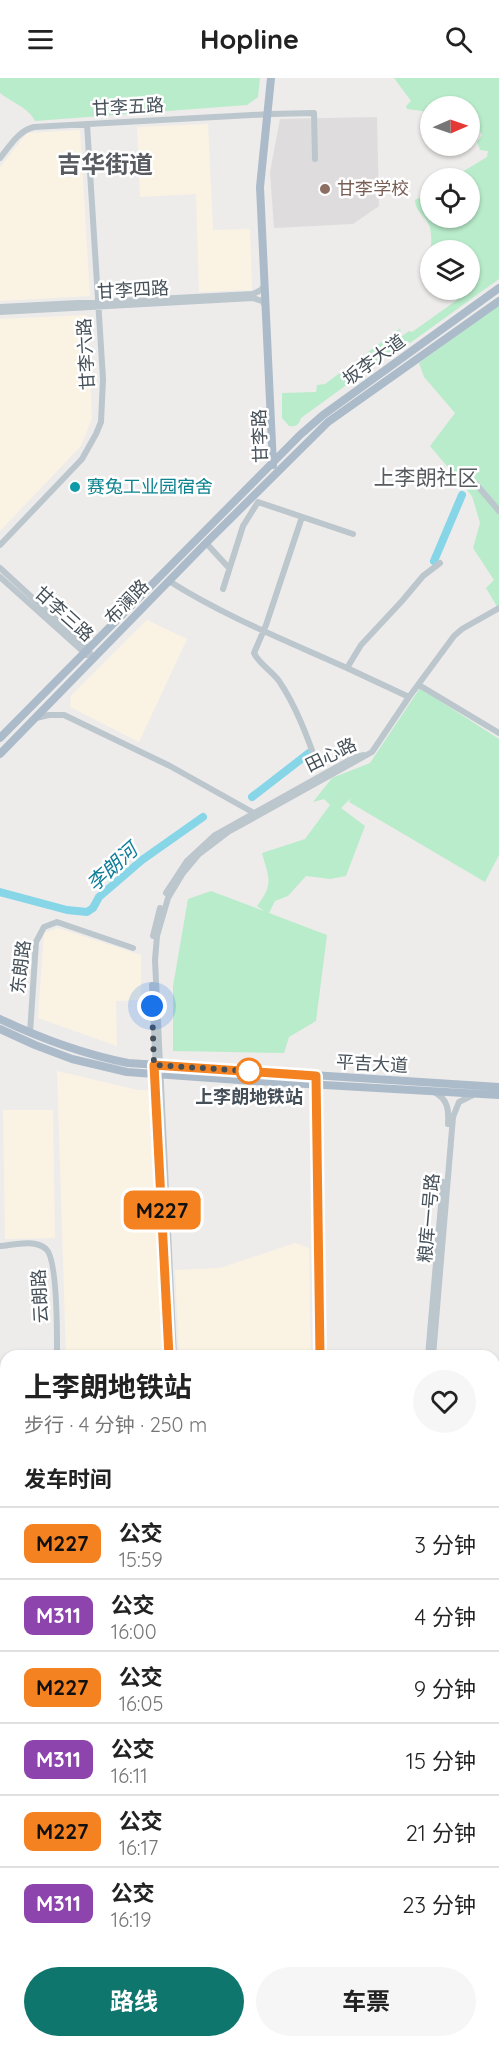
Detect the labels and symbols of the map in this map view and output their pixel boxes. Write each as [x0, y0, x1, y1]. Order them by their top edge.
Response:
street label: 甘李五路 [91, 93, 165, 120]
north arrow [420, 96, 480, 156]
district label: 吉华街道 [57, 149, 153, 179]
place label: 甘李学校 [337, 177, 409, 200]
marker: 甘李学校 [318, 182, 332, 196]
street label: 甘李四路 [96, 276, 170, 303]
street label: 甘李六路 [72, 317, 99, 391]
street label: 坂李大道 [338, 329, 410, 390]
street label: 甘李路 [247, 409, 272, 463]
district label: 上李朗社区 [374, 464, 479, 490]
place label: 赛兔工业园宿舍 [87, 475, 213, 498]
marker: 赛兔工业园宿舍 [68, 480, 82, 494]
street label: 布澜路 [100, 574, 154, 629]
street label: 甘李三路 [30, 581, 99, 646]
street label: 田心路 [301, 732, 360, 777]
water label: 李朗河 [81, 835, 145, 896]
street label: 东朗路 [6, 939, 35, 995]
your location [137, 991, 167, 1021]
street label: 平吉大道 [335, 1050, 409, 1077]
marker: 上李朗地铁站 [236, 1058, 262, 1084]
place label: 上李朗地铁站 [195, 1085, 303, 1108]
street label: 粮库一号路 [413, 1172, 444, 1264]
line badge: M227 [120, 1190, 204, 1230]
street label: 云朗路 [27, 1268, 52, 1324]

